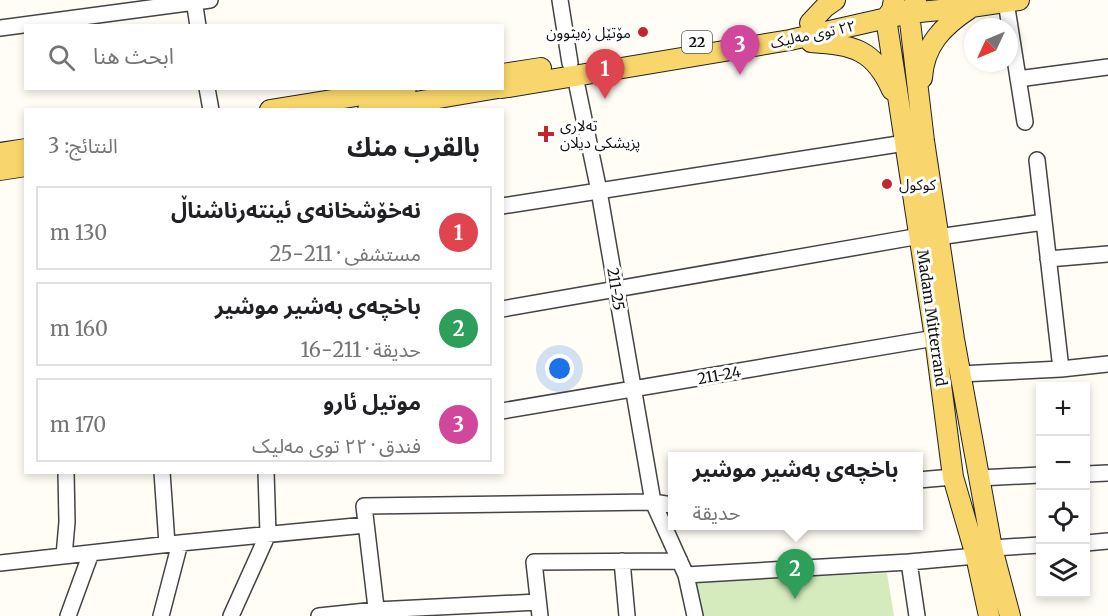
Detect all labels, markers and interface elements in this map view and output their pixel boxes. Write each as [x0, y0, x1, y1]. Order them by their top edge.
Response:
street label: ٢٢ توی مەلیک [769, 16, 857, 52]
north arrow [964, 18, 1018, 72]
place label: مۆتێل زەیتوون [546, 23, 631, 42]
search box [24, 24, 504, 90]
marker: مۆتێل زەیتوون [636, 25, 650, 39]
pin: 3 [720, 26, 760, 75]
road number: 22 [682, 31, 712, 53]
icon: search [45, 41, 78, 74]
text: ابحث هنا [93, 42, 174, 70]
pin: 1 [586, 50, 624, 99]
place label: تەلاری پزیشکی دیلان [560, 116, 640, 153]
marker: تەلاری پزیشکی دیلان [537, 125, 555, 143]
text: بالقرب منك [347, 130, 480, 163]
text: النتائج: 3 [48, 133, 118, 158]
place label: کوکول [899, 175, 937, 194]
marker: کوکول [880, 177, 894, 191]
text: نەخۆشخانەی ئینتەرناشناڵ [171, 196, 421, 224]
text: 130 m [50, 220, 107, 245]
text: 1 [454, 220, 463, 245]
text: مستشفى · 211-25 [270, 241, 421, 266]
street label: Madam Mitterrand [913, 248, 951, 388]
street label: 211-25 [603, 266, 629, 312]
text: باخچەی بەشیر موشیر [215, 292, 421, 320]
text: 160 m [50, 316, 108, 341]
text: 2 [453, 316, 464, 341]
text: حديقة · 211-16 [301, 337, 421, 362]
your location [545, 354, 574, 383]
street label: 211-24 [696, 362, 742, 388]
map controls [1036, 382, 1090, 598]
button: + [1036, 382, 1090, 436]
text: موتیل ئارو [323, 388, 421, 416]
text: 170 m [50, 412, 106, 437]
text: 3 [453, 412, 464, 437]
text: فندق · ٢٢ توی مەلیک [252, 433, 421, 458]
button: − [1036, 436, 1090, 490]
popup [668, 452, 923, 530]
text: باخچەی بەشیر موشیر [692, 455, 899, 483]
button: locate [1036, 490, 1090, 544]
text: حديقة [692, 500, 741, 525]
button: layers [1036, 544, 1090, 598]
pin: 2 [776, 550, 814, 599]

